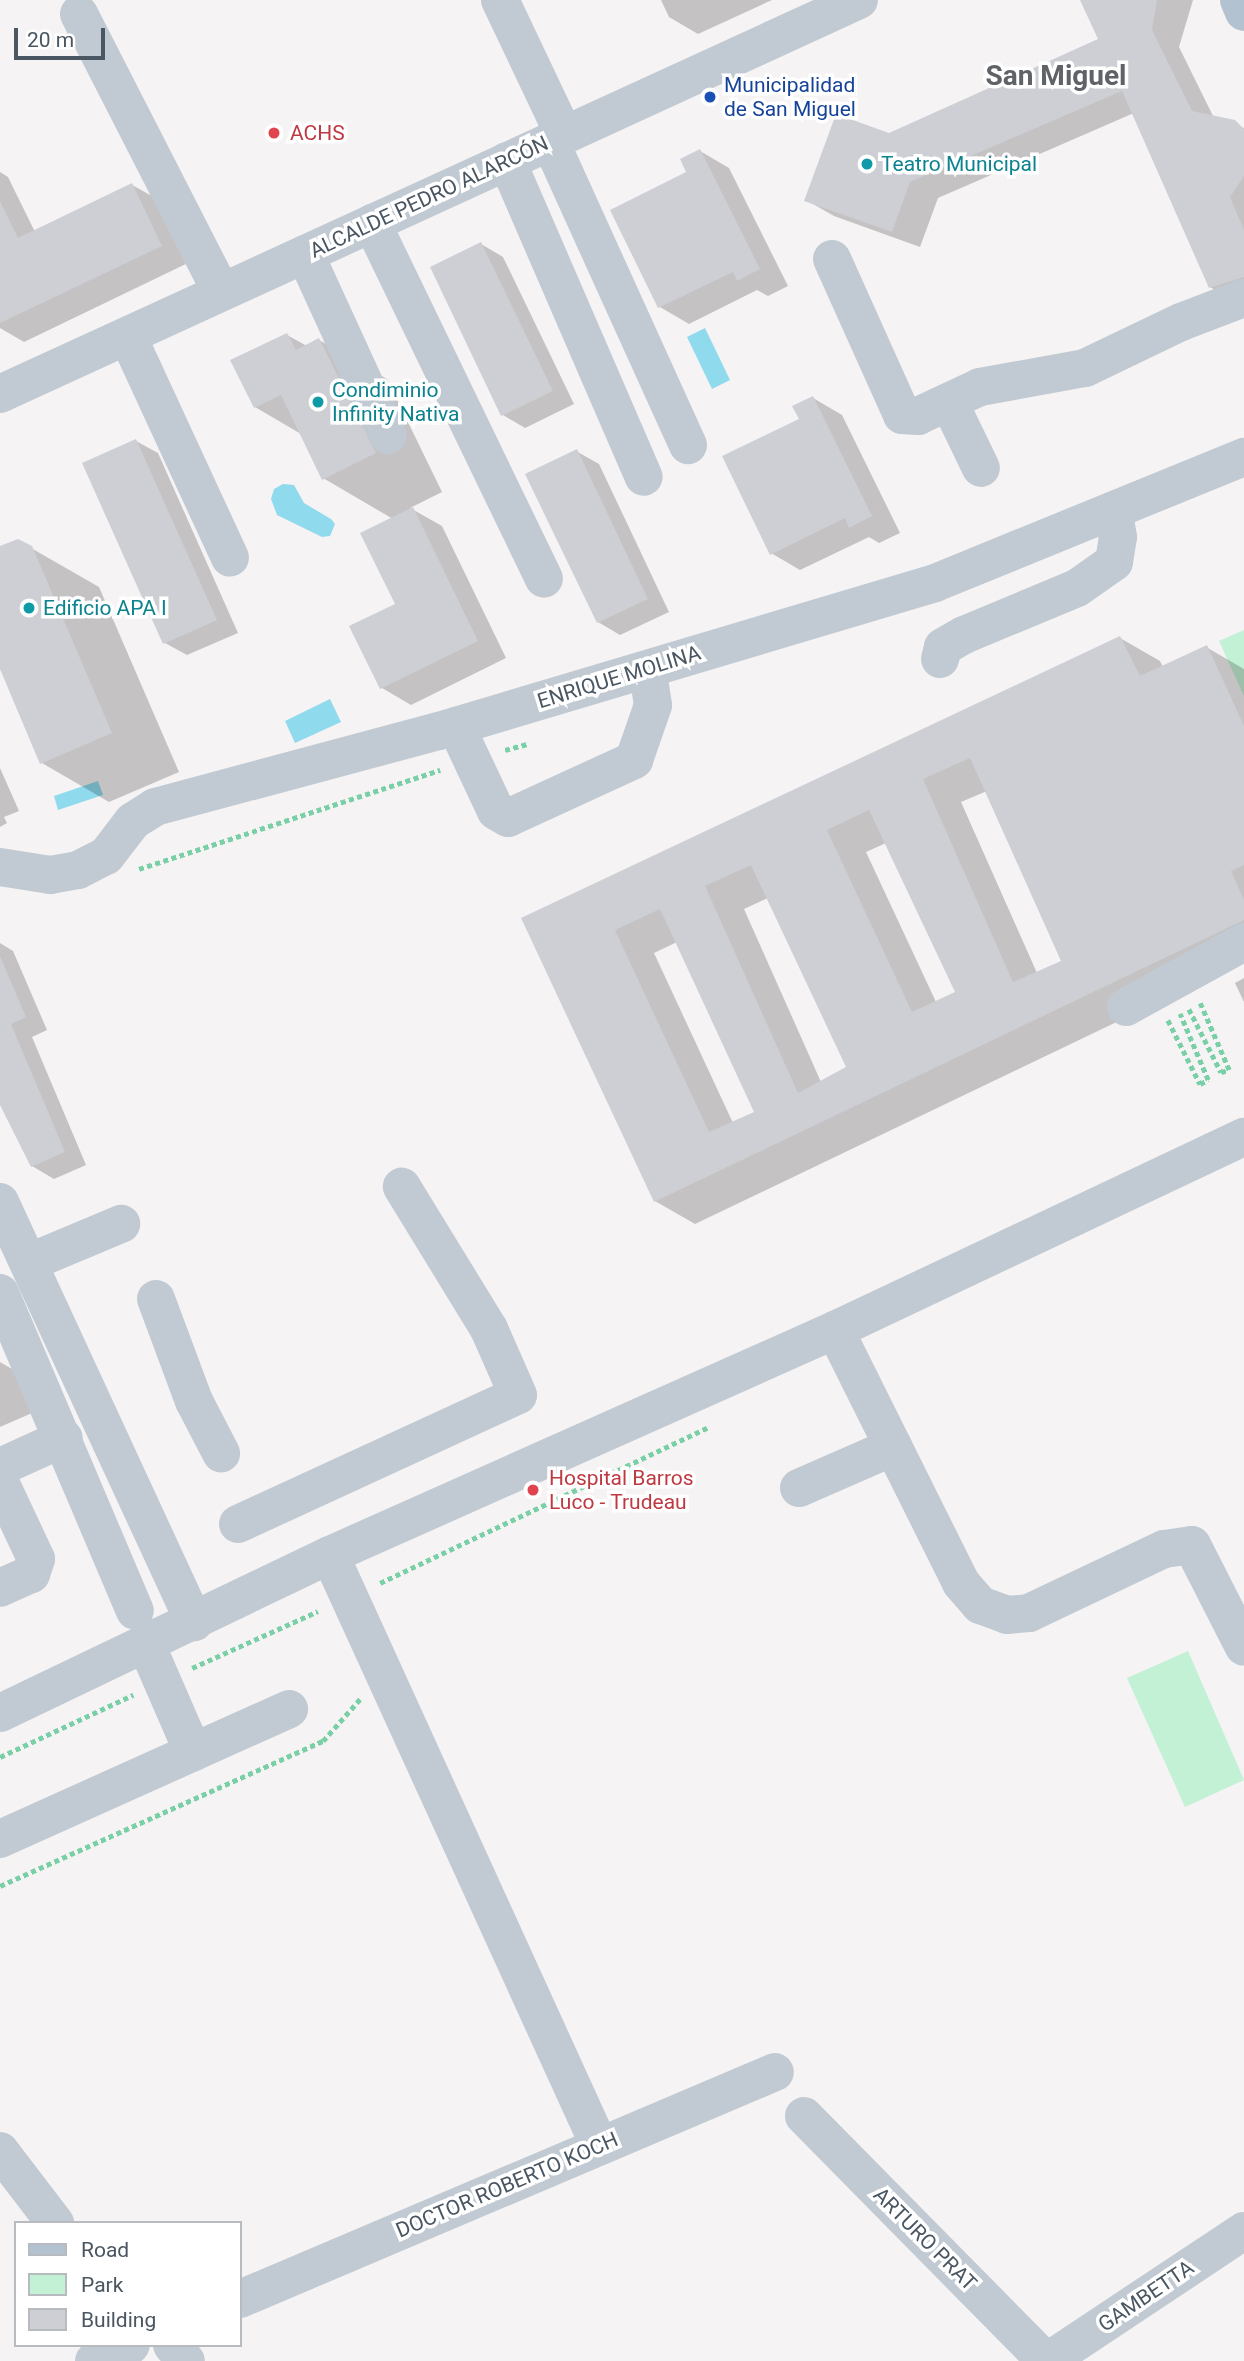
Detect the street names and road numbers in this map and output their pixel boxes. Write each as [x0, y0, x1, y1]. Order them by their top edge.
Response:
street label: ALCALDE PEDRO ALARCÓN [306, 131, 552, 263]
street label: ENRIQUE MOLINA [534, 640, 704, 714]
street label: DOCTOR ROBERTO KOCH [392, 2127, 622, 2243]
street label: ARTURO PRAT [868, 2182, 982, 2296]
street label: GAMBETTA [1093, 2255, 1199, 2337]

